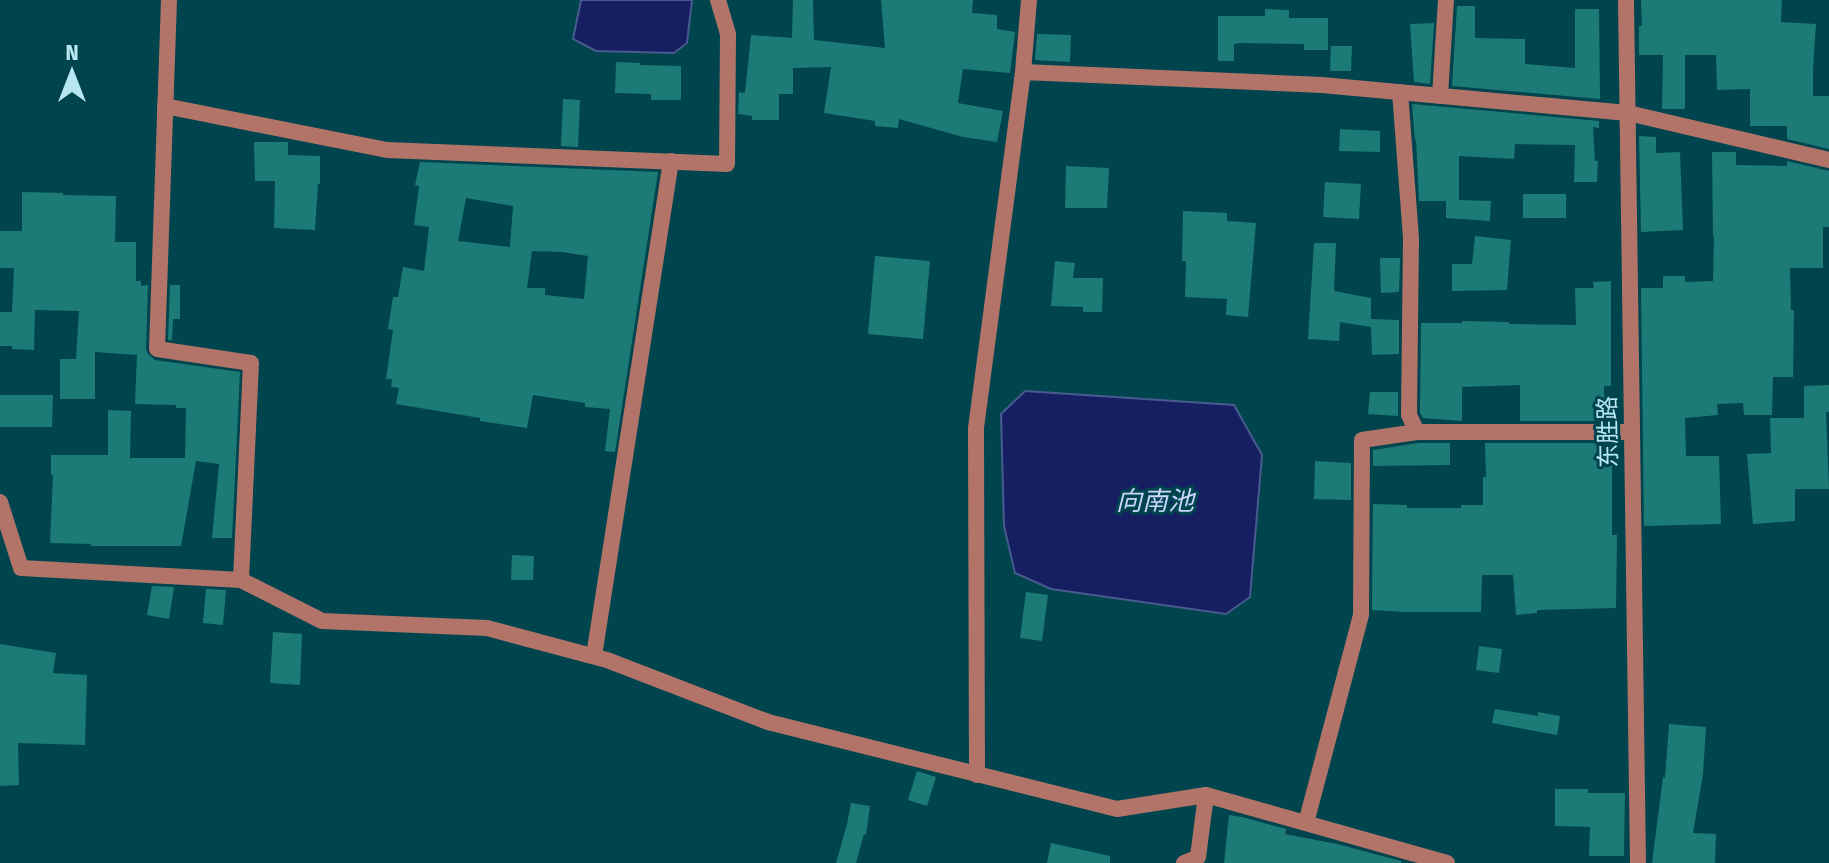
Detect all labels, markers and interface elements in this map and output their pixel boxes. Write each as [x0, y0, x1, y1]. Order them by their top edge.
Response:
north arrow [32, 32, 112, 112]
text: N [65, 39, 79, 66]
street label: 东胜路 [1593, 396, 1623, 468]
water label: 向南池 [1116, 486, 1197, 517]

